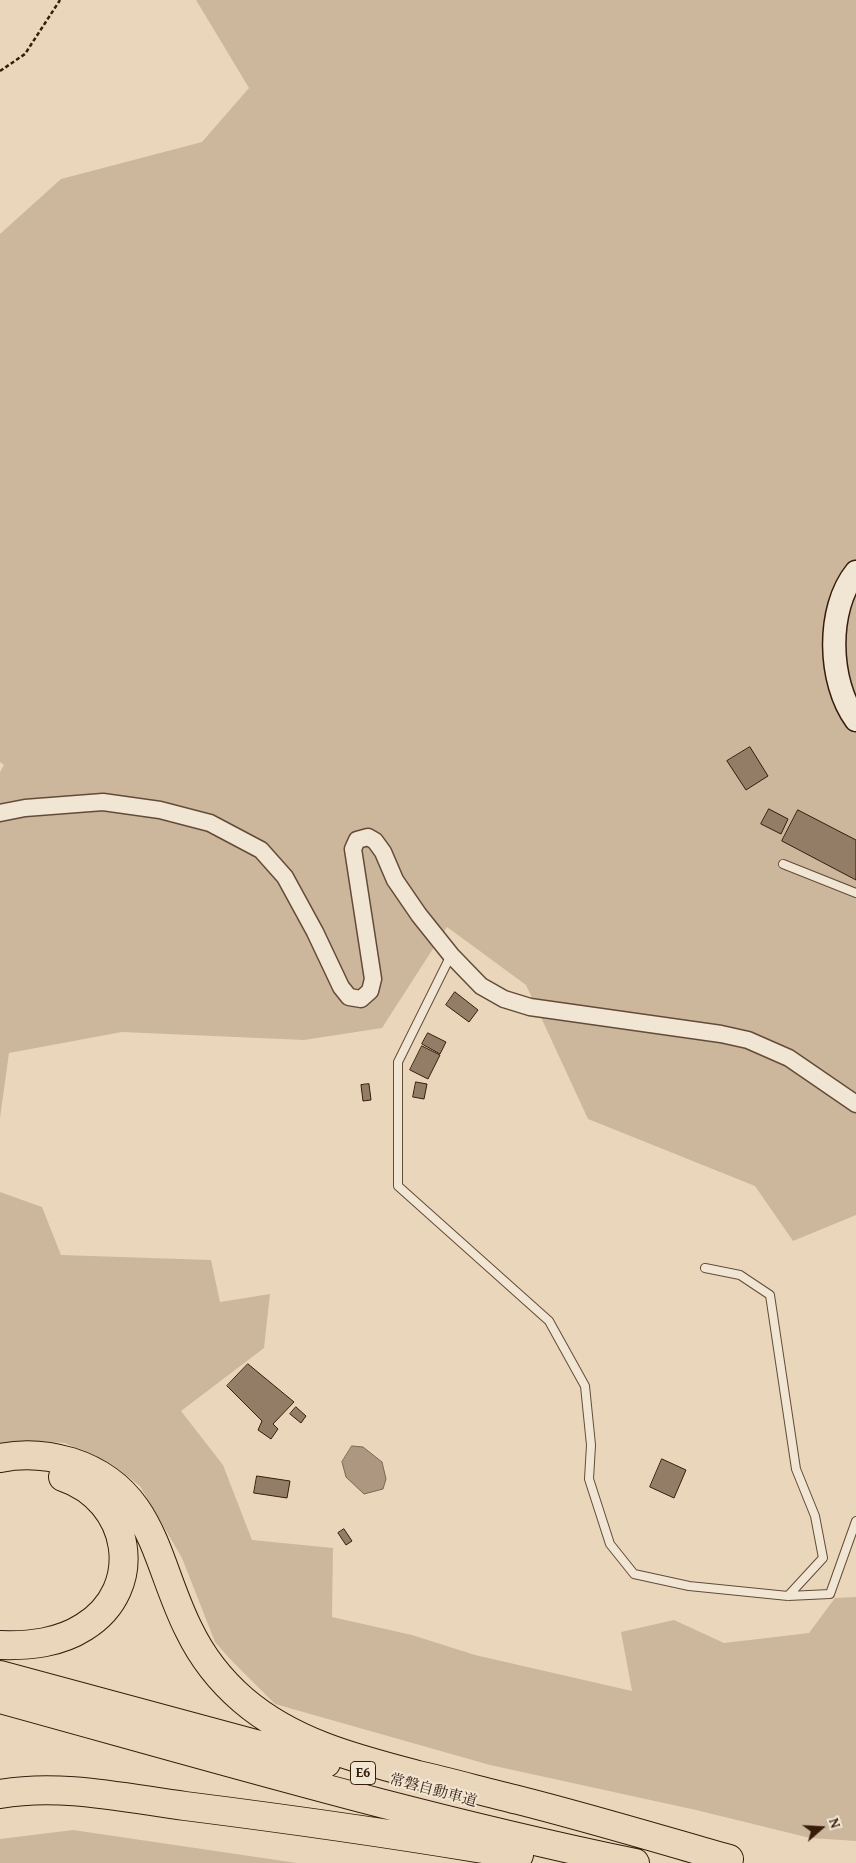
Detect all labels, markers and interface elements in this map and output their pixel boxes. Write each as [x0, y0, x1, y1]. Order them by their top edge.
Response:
road number: E6 [350, 1762, 376, 1785]
street label: 常磐自動車道 [387, 1771, 479, 1811]
north arrow [796, 1803, 846, 1853]
text: N [824, 1815, 846, 1831]

